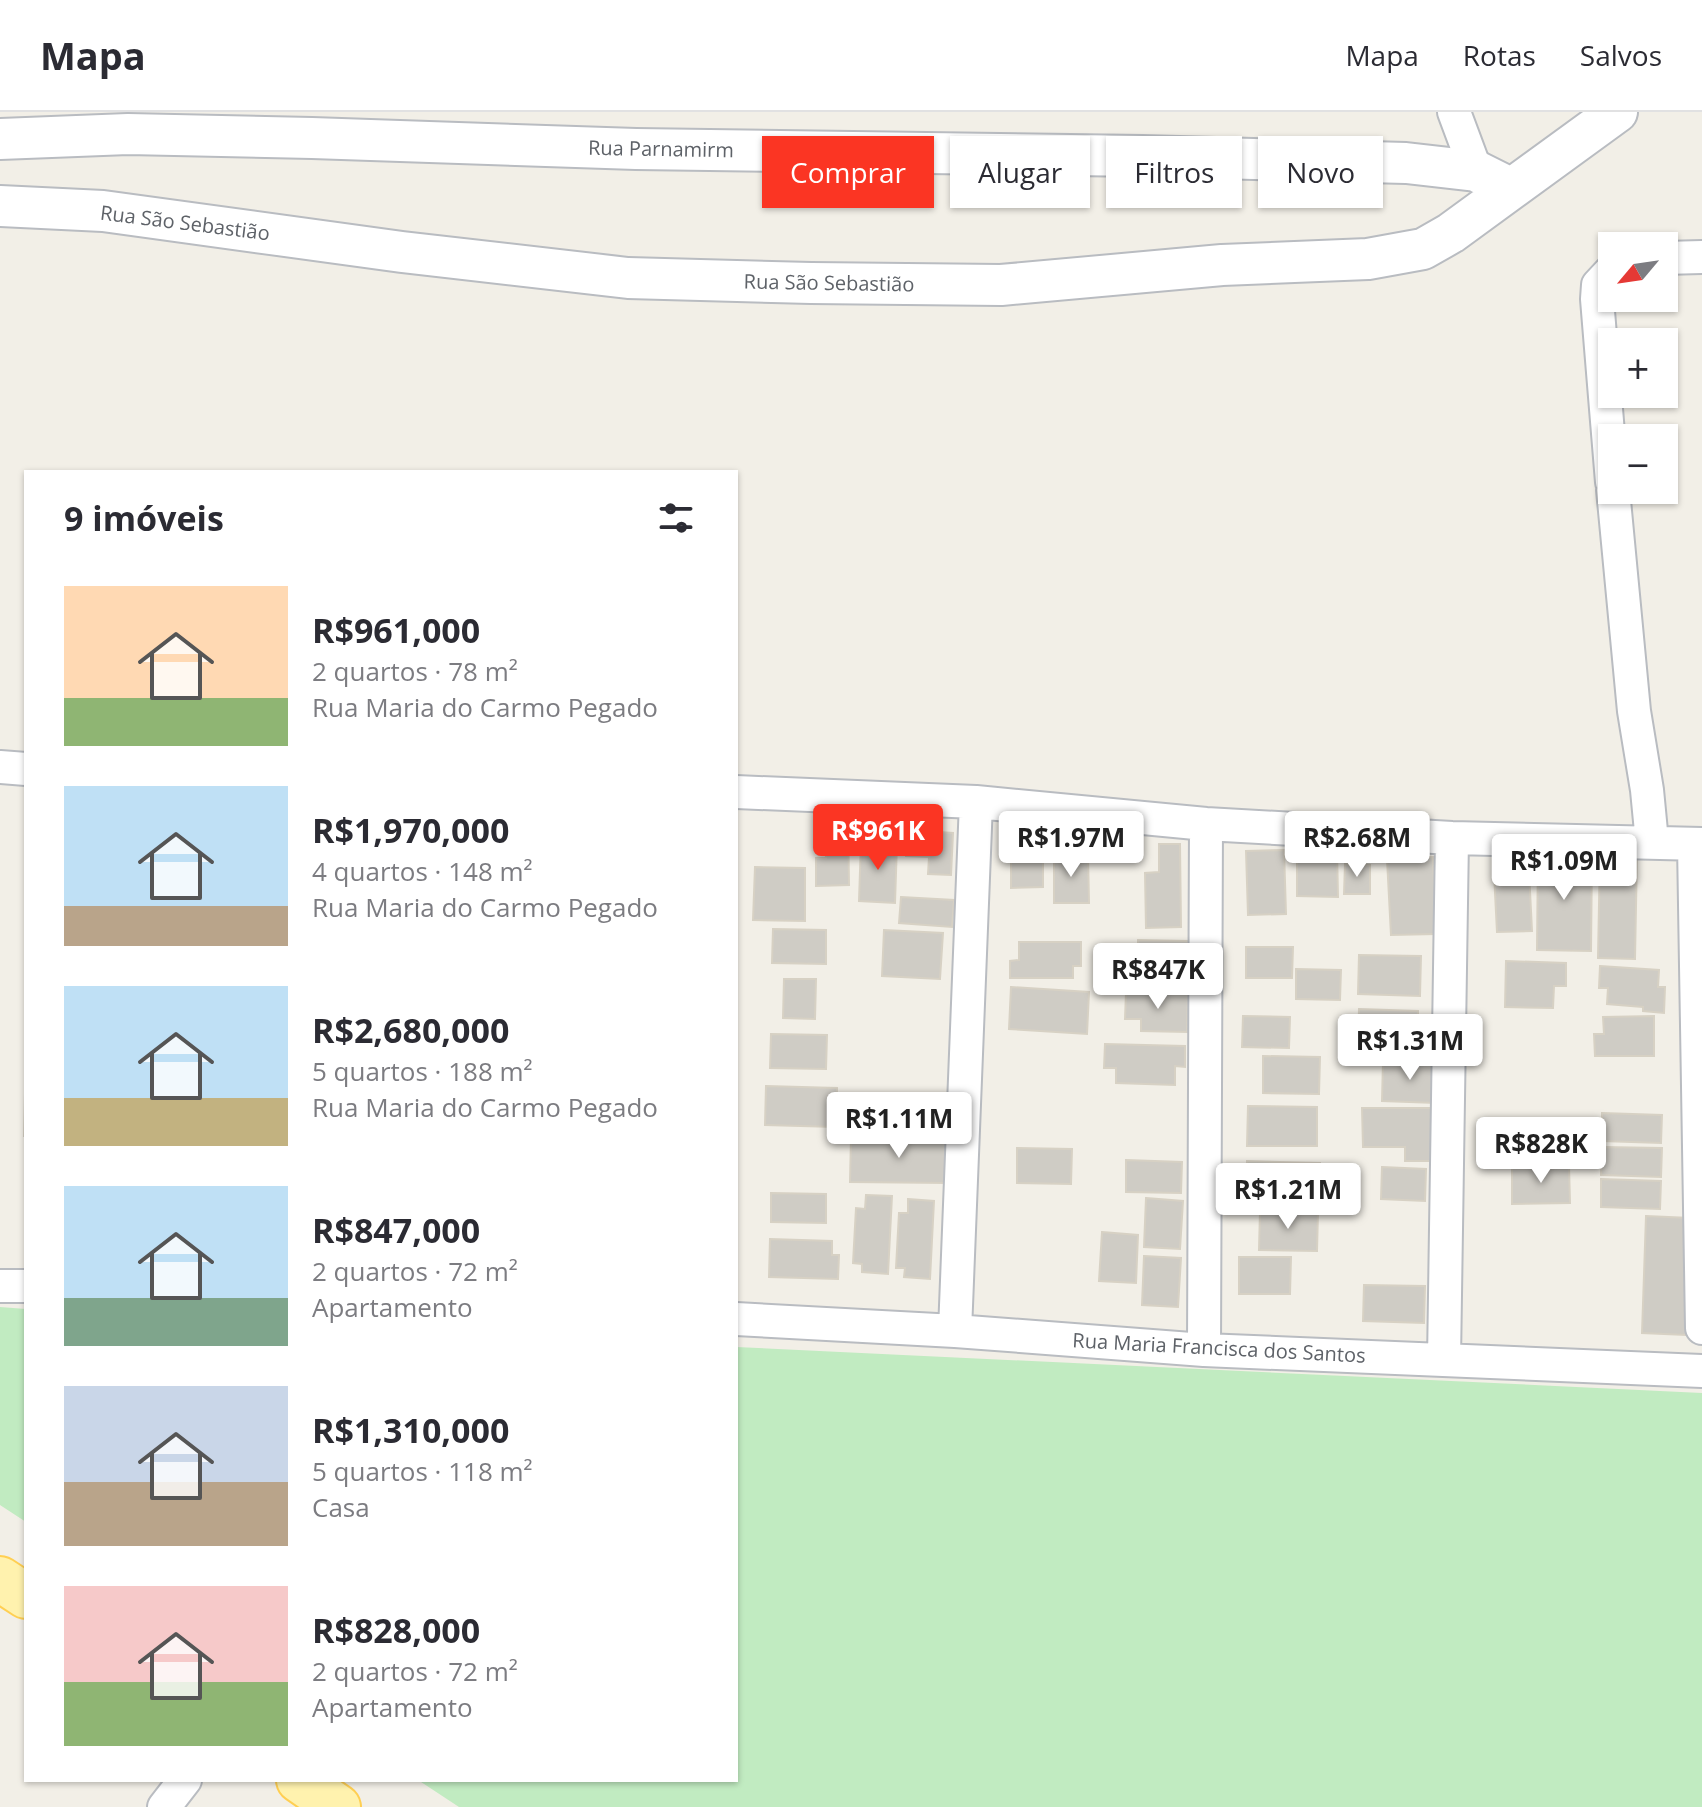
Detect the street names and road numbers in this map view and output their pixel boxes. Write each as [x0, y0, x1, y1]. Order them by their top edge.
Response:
street label: Rua Parnamirm [588, 134, 734, 163]
street label: Rua São Sebastião [99, 199, 271, 246]
street label: Rua São Sebastião [743, 268, 915, 297]
street label: Rua Maria Francisca dos Santos [1072, 1326, 1366, 1369]

